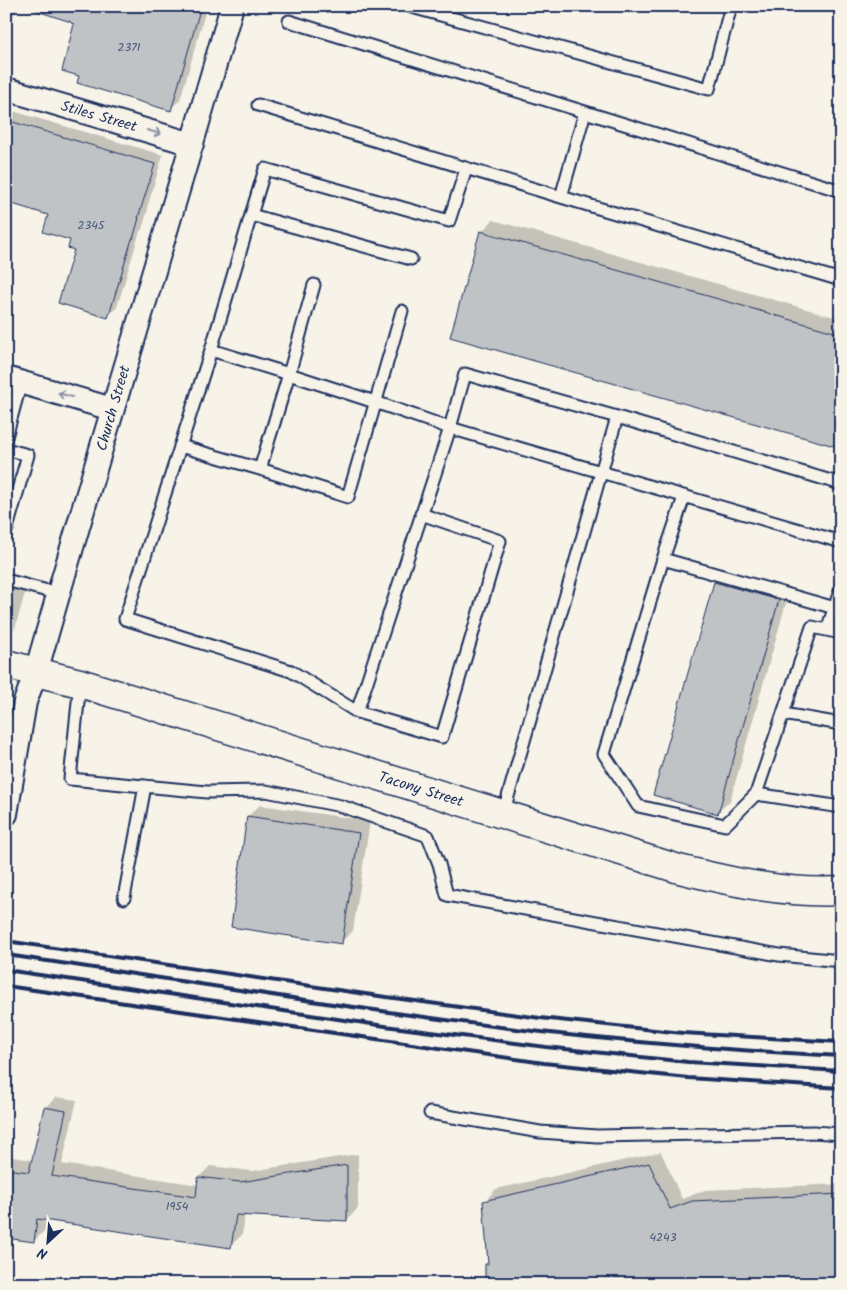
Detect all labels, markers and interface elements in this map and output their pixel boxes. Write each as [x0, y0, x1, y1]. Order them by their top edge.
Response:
house number: 2371 [117, 38, 141, 57]
street label: Stiles Street [58, 95, 140, 139]
one-way arrow [145, 128, 161, 138]
house number: 2345 [78, 216, 106, 235]
street label: Church Street [90, 363, 138, 454]
one-way arrow [58, 390, 74, 400]
street label: Tacony Street [375, 766, 466, 814]
house number: 1954 [166, 1197, 189, 1216]
north arrow [22, 1218, 72, 1268]
house number: 4243 [649, 1228, 677, 1247]
text: N [34, 1241, 52, 1265]

